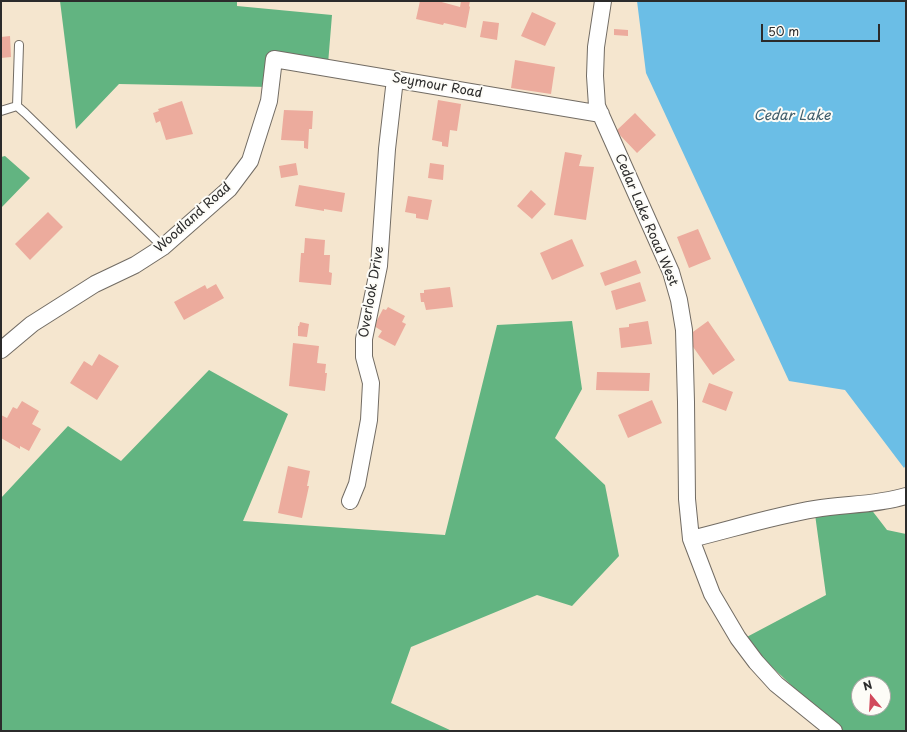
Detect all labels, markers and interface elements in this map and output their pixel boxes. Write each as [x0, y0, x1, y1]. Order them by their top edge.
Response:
scale bar [763, 16, 882, 42]
text: 50 m [768, 22, 799, 40]
street label: Seymour Road [391, 70, 483, 102]
water label: Cedar Lake [753, 108, 831, 124]
street label: Cedar Lake Road West [611, 152, 681, 288]
street label: Woodland Road [152, 180, 234, 256]
street label: Overlook Drive [356, 245, 388, 339]
north arrow [851, 676, 891, 716]
text: N [861, 676, 874, 694]

